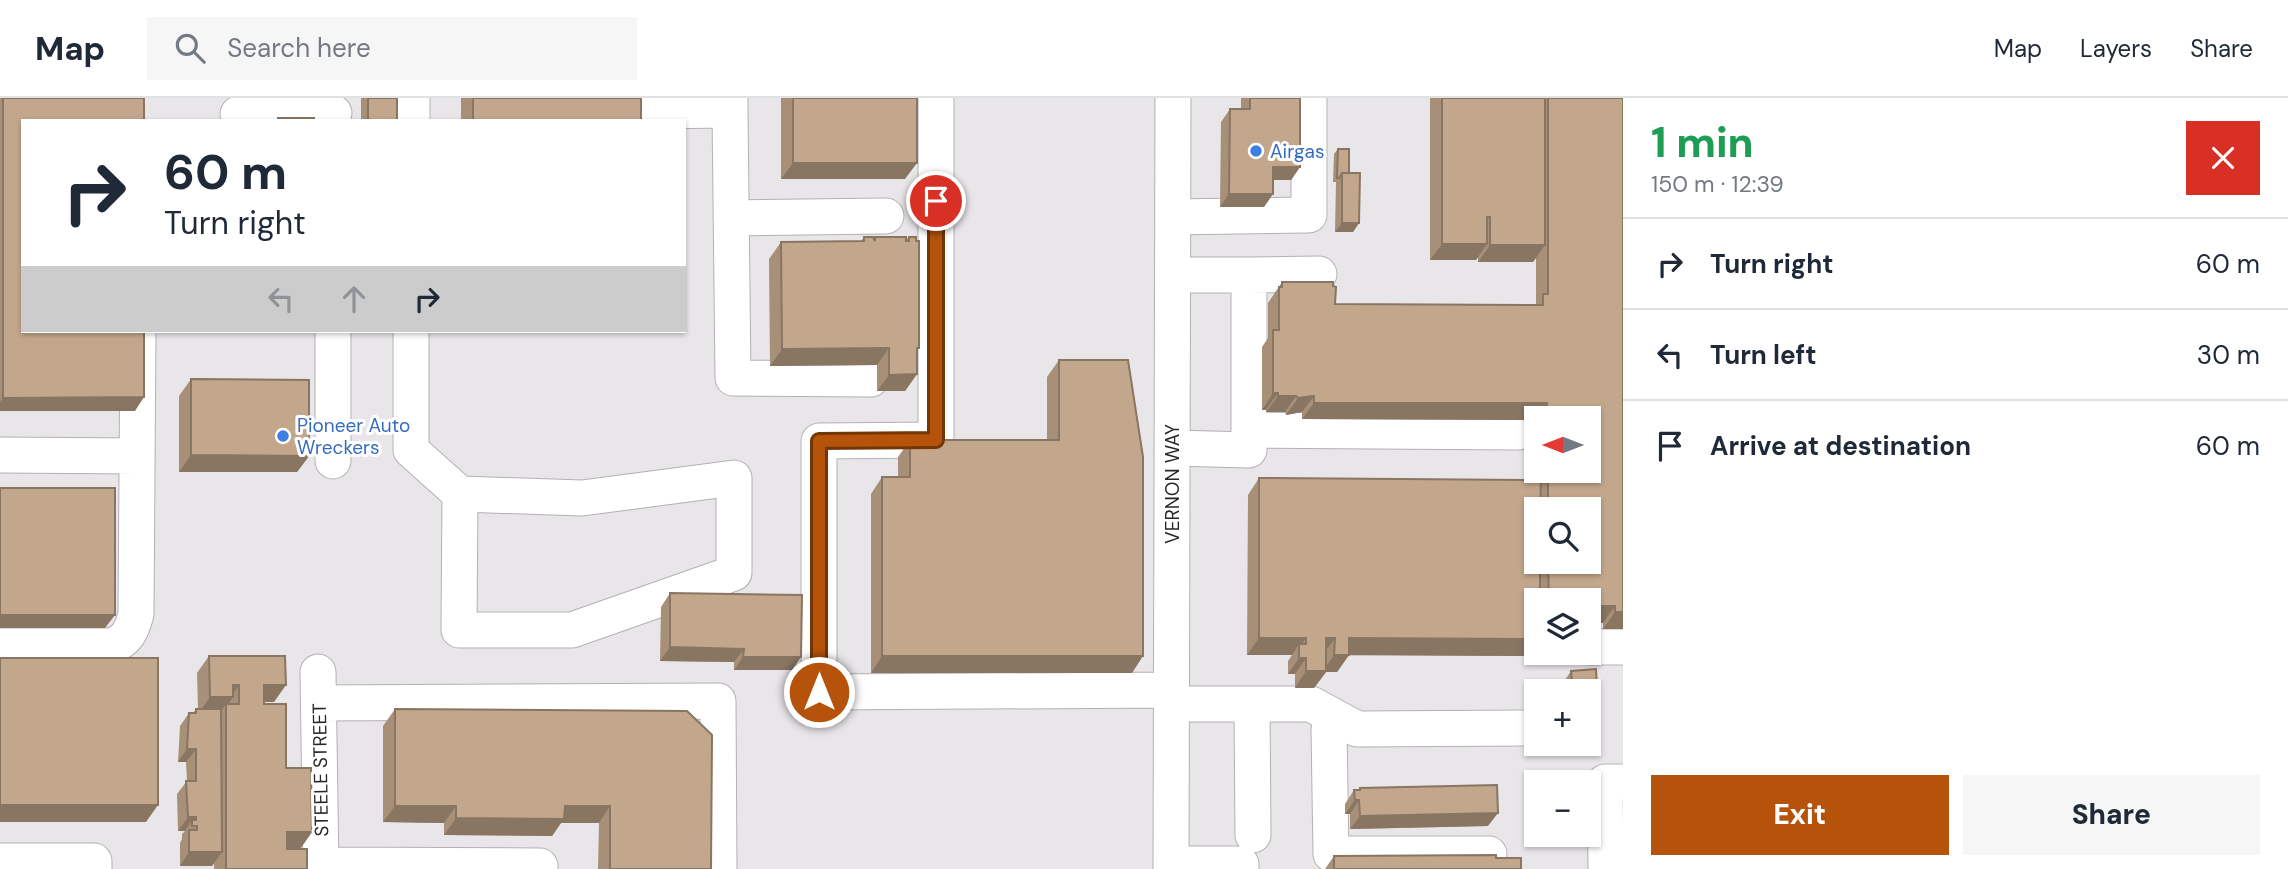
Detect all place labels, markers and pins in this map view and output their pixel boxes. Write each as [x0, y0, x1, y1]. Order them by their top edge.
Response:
place label: Airgas [1270, 139, 1324, 164]
marker: Airgas [1248, 143, 1264, 159]
pin [906, 171, 966, 231]
place label: Pioneer Auto Wreckers [297, 413, 410, 460]
marker: Pioneer Auto Wreckers [275, 428, 291, 444]

